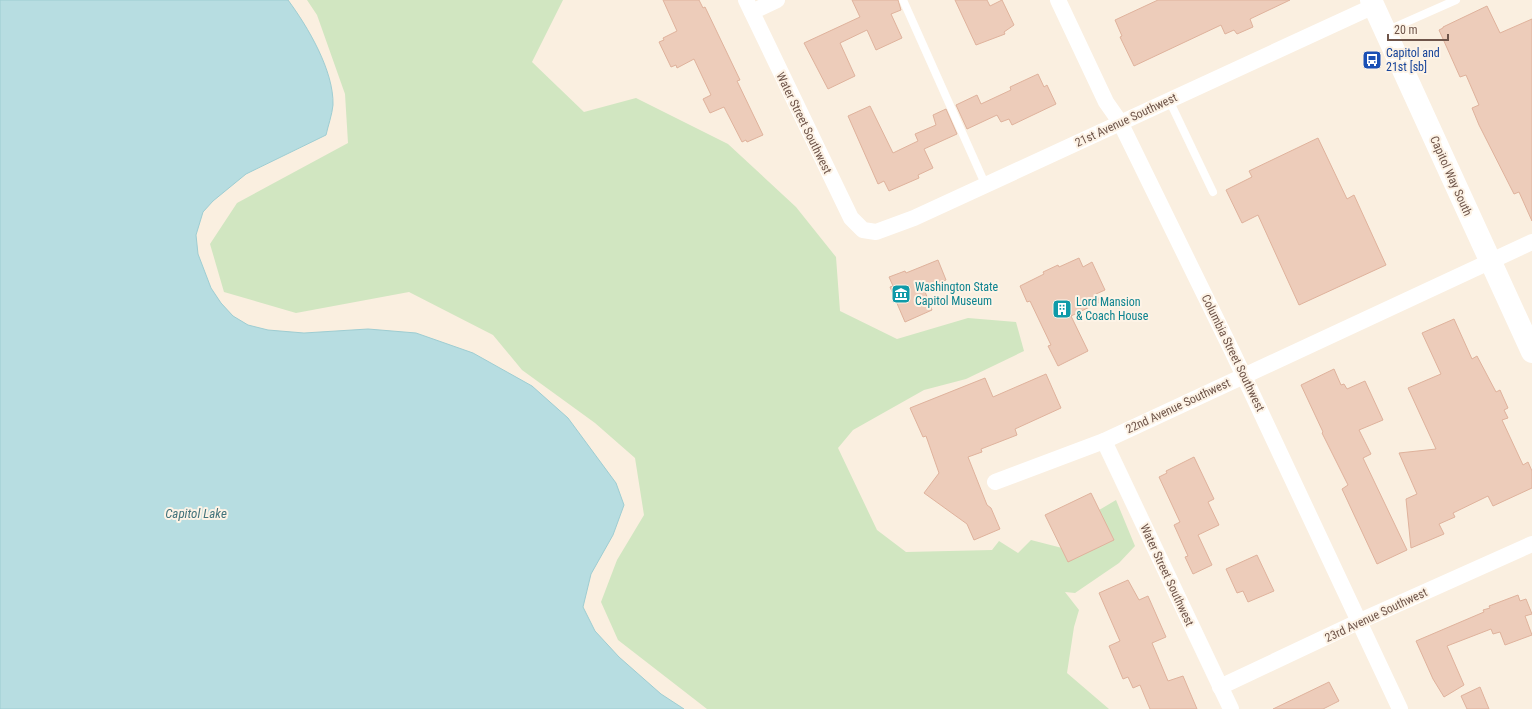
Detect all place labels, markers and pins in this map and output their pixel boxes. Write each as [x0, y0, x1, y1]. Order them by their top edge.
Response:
place label: Capitol and 21st [sb] [1386, 46, 1440, 74]
bus stop icon: Capitol and 21st [sb] [1361, 49, 1383, 71]
place label: Washington State Capitol Museum [915, 280, 999, 308]
museum icon: Washington State Capitol Museum [890, 283, 912, 305]
place label: Lord Mansion & Coach House [1076, 295, 1149, 323]
building icon: Lord Mansion & Coach House [1051, 298, 1073, 320]

